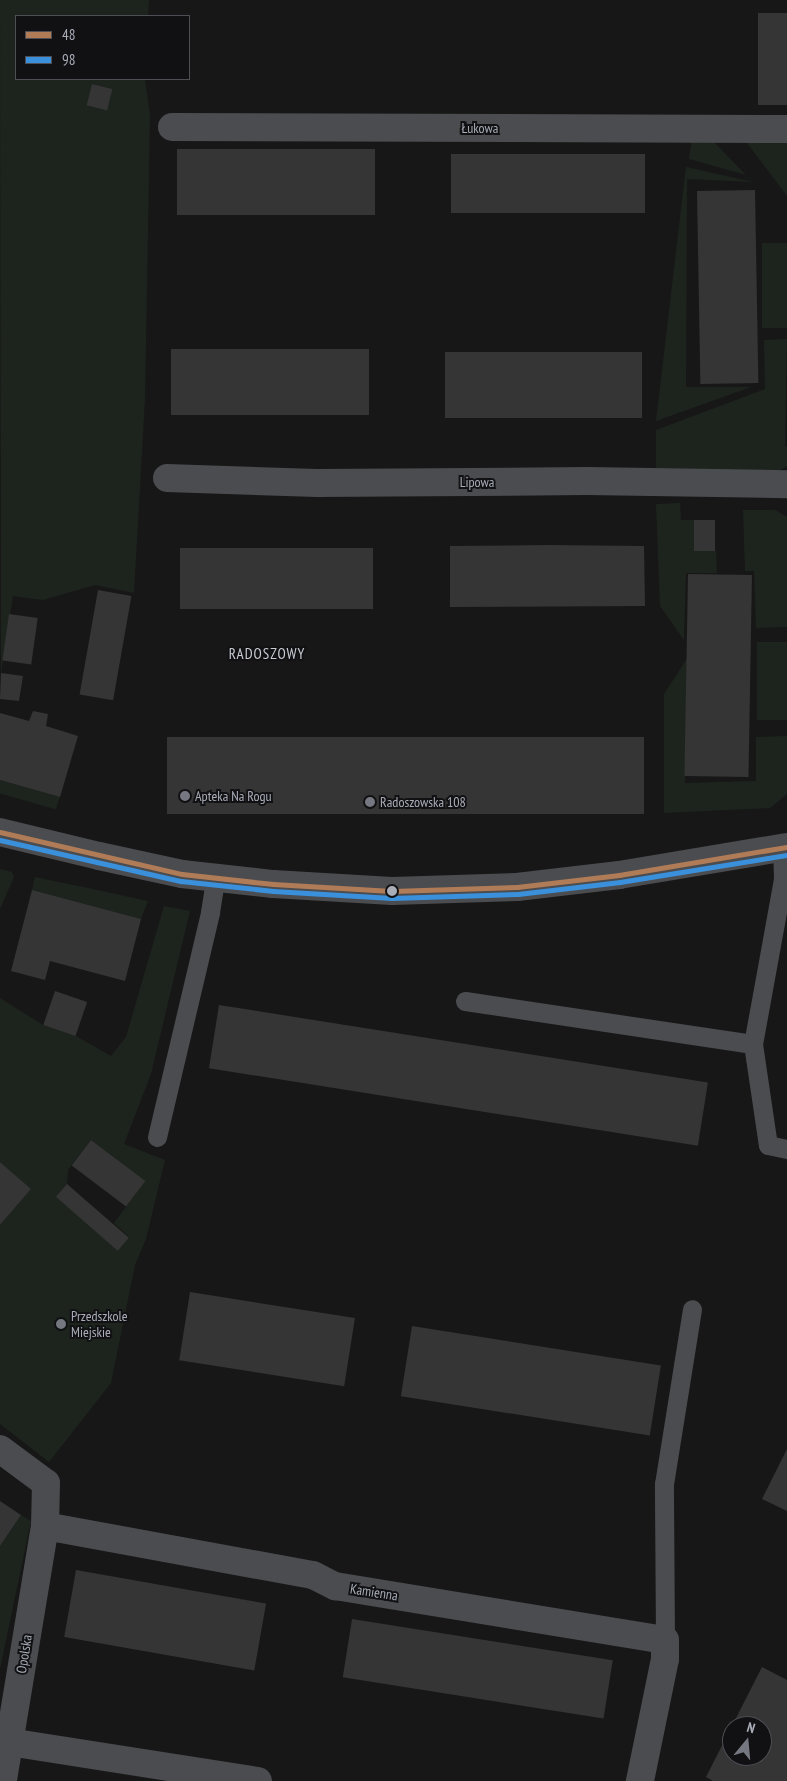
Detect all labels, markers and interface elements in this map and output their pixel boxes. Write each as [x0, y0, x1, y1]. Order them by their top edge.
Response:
legend [15, 15, 190, 80]
text: 48 [62, 25, 76, 44]
text: 98 [62, 50, 76, 69]
street label: Łukowa [462, 120, 498, 136]
street label: Lipowa [460, 474, 494, 490]
district label: RADOSZOWY [228, 645, 306, 663]
place label: Apteka Na Rogu [195, 788, 272, 804]
marker: Apteka Na Rogu [179, 790, 191, 802]
place label: Radoszowska 108 [380, 794, 466, 810]
marker: Radoszowska 108 [364, 796, 376, 808]
unlabelled marker [387, 886, 397, 896]
place label: Przedszkole Miejskie [71, 1308, 128, 1340]
marker: Przedszkole Miejskie [55, 1318, 67, 1330]
street label: Kamienna [349, 1580, 399, 1604]
street label: Opolska [13, 1634, 35, 1674]
north arrow [722, 1716, 772, 1766]
text: N [745, 1718, 757, 1737]

